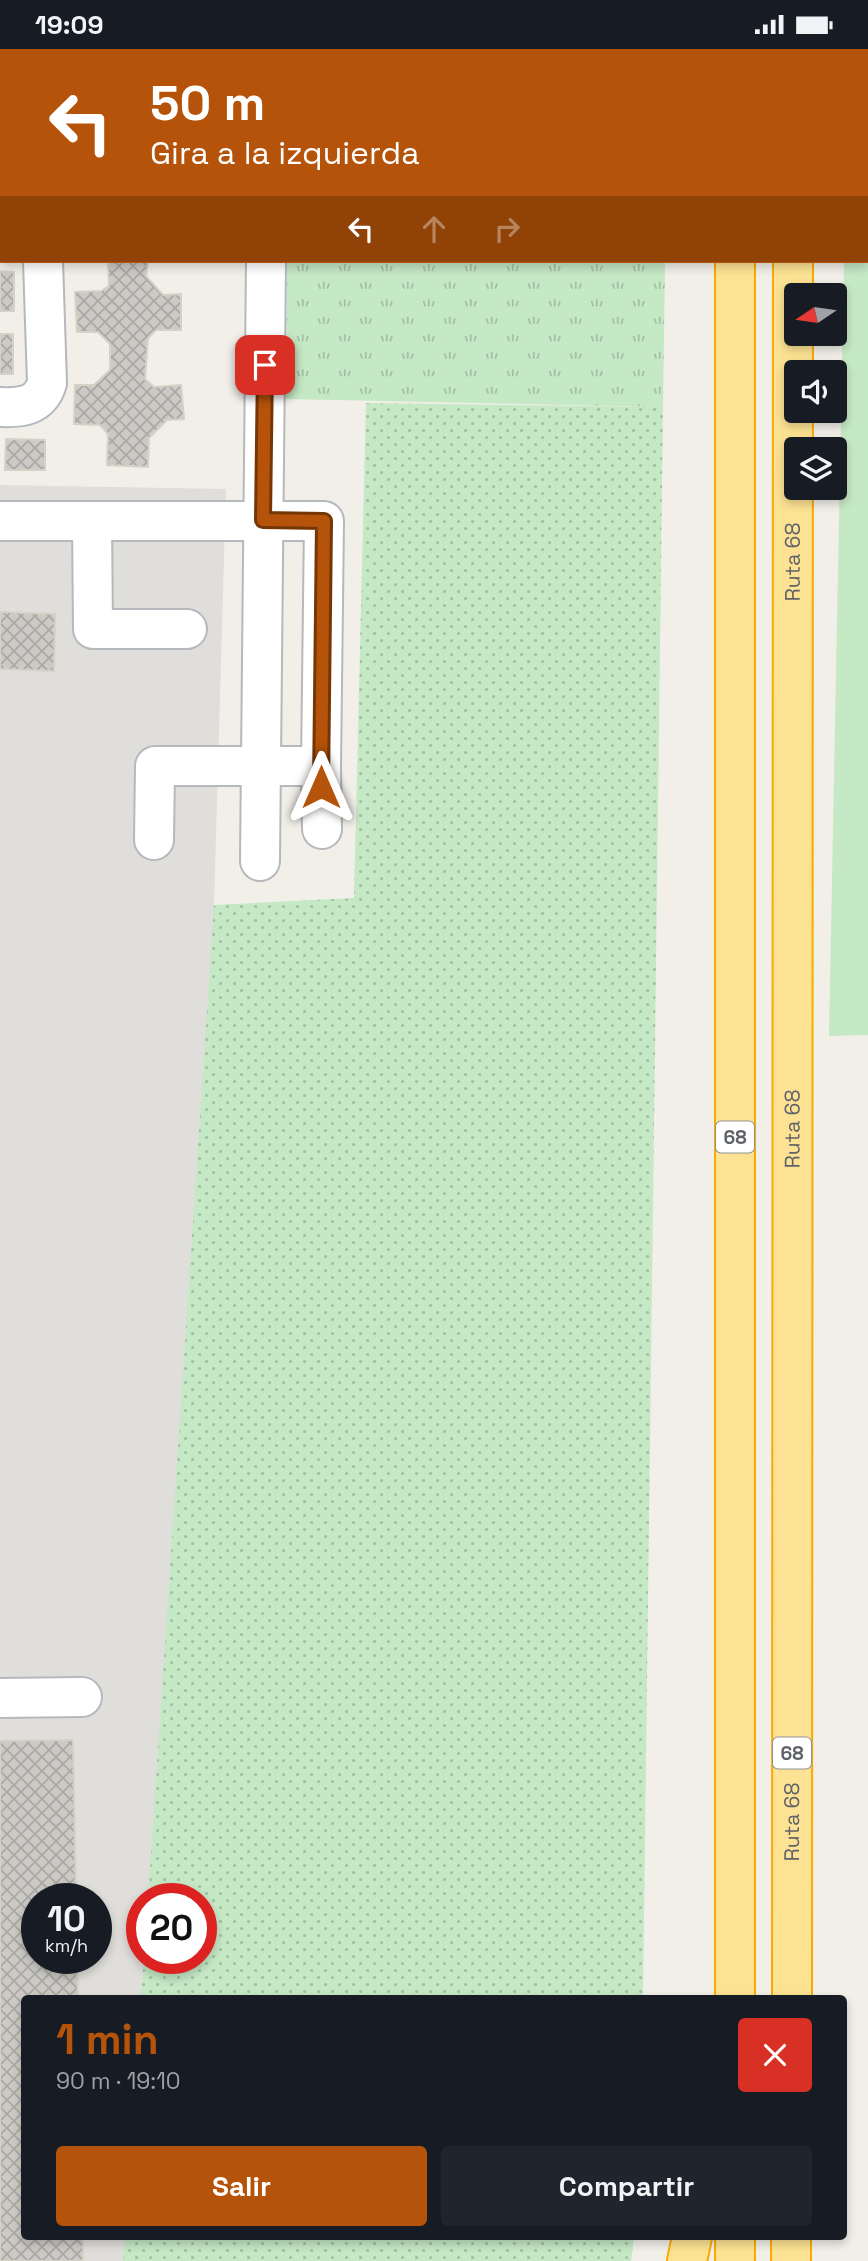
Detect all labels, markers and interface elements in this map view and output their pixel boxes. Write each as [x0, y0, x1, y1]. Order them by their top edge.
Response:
text: 19:09 [35, 8, 103, 42]
text: 50 m [150, 72, 265, 134]
icon: left [35, 77, 126, 168]
text: Gira a la izquierda [150, 133, 420, 173]
icon: left [342, 210, 380, 248]
icon: ahead [415, 210, 453, 248]
icon: right [488, 210, 526, 248]
north arrow [784, 283, 847, 347]
map controls [784, 283, 847, 500]
pin [235, 335, 295, 395]
icon: arrive [246, 346, 284, 384]
button: sound [784, 360, 847, 423]
button: layers [784, 437, 847, 500]
street label: Ruta 68 [779, 522, 806, 602]
position arrow [284, 750, 358, 824]
street label: Ruta 68 [778, 1089, 806, 1169]
road number: 68 [716, 1121, 754, 1153]
road number: 68 [773, 1737, 811, 1769]
street label: Ruta 68 [778, 1782, 805, 1862]
speed limit sign: 20 [126, 1883, 217, 1974]
text: 10 [47, 1897, 86, 1941]
text: km/h [45, 1934, 88, 1957]
text: 1 min [56, 2013, 159, 2066]
button: close [738, 2018, 812, 2092]
text: 90 m · 19:10 [56, 2066, 181, 2096]
button: Salir [56, 2146, 427, 2226]
button: Compartir [441, 2146, 812, 2226]

